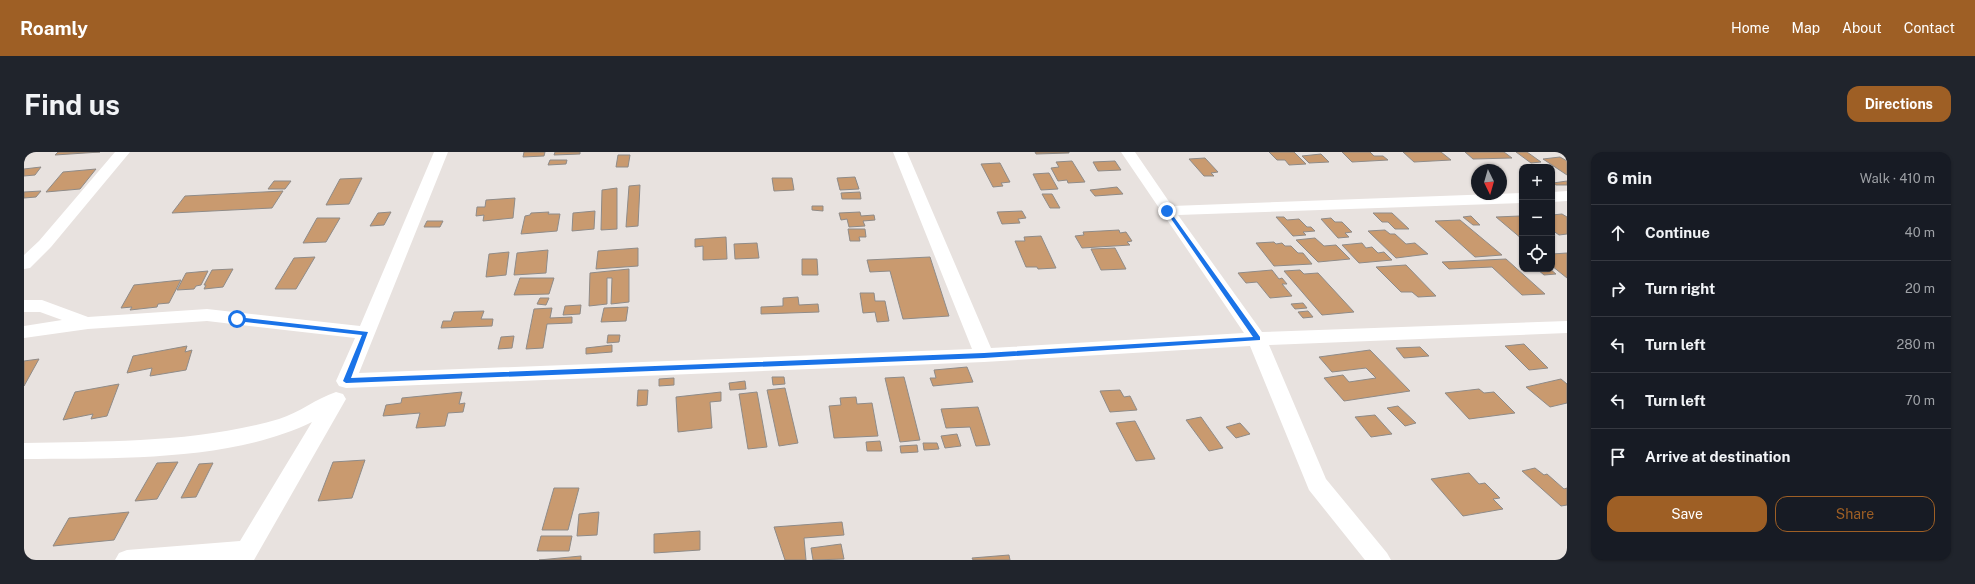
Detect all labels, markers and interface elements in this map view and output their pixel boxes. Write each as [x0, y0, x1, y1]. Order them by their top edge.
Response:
text: Roamly [20, 17, 88, 39]
text: Home [1731, 20, 1770, 36]
text: Map [1792, 20, 1820, 36]
text: About [1842, 20, 1882, 36]
text: Contact [1904, 20, 1955, 36]
button: Directions [1847, 86, 1951, 122]
text: Find us [24, 88, 120, 121]
north arrow [1471, 164, 1507, 200]
map controls [1519, 164, 1555, 272]
button: + [1519, 164, 1555, 200]
text: 6 min [1607, 168, 1652, 188]
text: Walk · 410 m [1860, 171, 1935, 186]
button: − [1519, 200, 1555, 236]
route end [1158, 202, 1176, 220]
icon: ahead [1607, 222, 1629, 244]
text: Continue [1645, 224, 1710, 241]
text: 40 m [1904, 225, 1935, 240]
button: locate [1519, 236, 1555, 272]
icon: right [1607, 278, 1629, 300]
text: Turn right [1645, 280, 1715, 297]
text: 20 m [1905, 281, 1935, 296]
route start [228, 310, 246, 328]
icon: left [1607, 334, 1629, 356]
text: Turn left [1645, 336, 1706, 353]
text: 280 m [1897, 337, 1935, 352]
icon: left [1607, 390, 1629, 412]
text: Turn left [1645, 392, 1706, 409]
text: 70 m [1905, 393, 1935, 408]
icon: arrive [1607, 446, 1629, 468]
text: Arrive at destination [1645, 448, 1790, 465]
button: Save [1607, 496, 1767, 532]
button: Share [1775, 496, 1935, 532]

